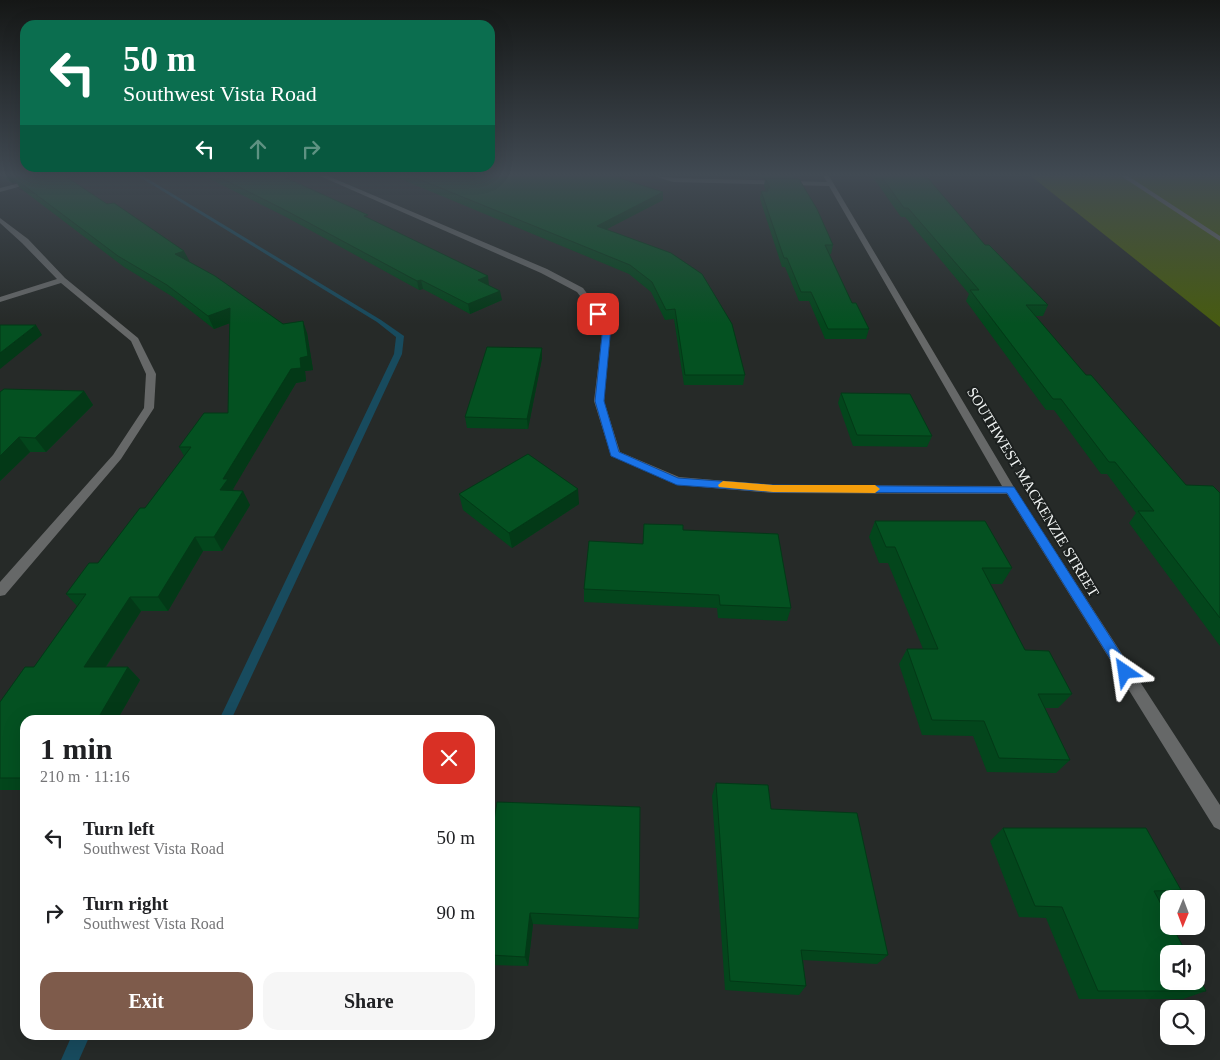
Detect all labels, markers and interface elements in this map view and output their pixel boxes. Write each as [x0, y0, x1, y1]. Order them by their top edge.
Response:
icon: left [40, 40, 105, 105]
text: 50 m [123, 40, 196, 79]
text: Southwest Vista Road [123, 81, 317, 106]
icon: left [191, 135, 219, 163]
icon: ahead [244, 135, 272, 163]
icon: right [297, 135, 325, 163]
pin [577, 293, 619, 335]
icon: arrive [584, 300, 612, 328]
street label: SOUTHWEST MACKENZIE STREET [964, 384, 1102, 600]
position arrow [1098, 645, 1150, 697]
text: 1 min [40, 732, 113, 765]
button: close [423, 732, 475, 784]
text: 210 m · 11:16 [40, 768, 130, 785]
text: Turn left [83, 818, 155, 839]
icon: left [40, 824, 68, 852]
text: 50 m [436, 827, 475, 848]
text: Southwest Vista Road [83, 840, 224, 857]
north arrow [1160, 890, 1205, 935]
map controls [1160, 890, 1205, 1045]
text: Turn right [83, 893, 168, 914]
icon: right [40, 899, 68, 927]
text: 90 m [436, 902, 475, 923]
text: Southwest Vista Road [83, 915, 224, 932]
button: sound [1160, 945, 1205, 990]
button: Exit [40, 972, 253, 1030]
button: Share [263, 972, 475, 1030]
button: search [1160, 1000, 1205, 1045]

